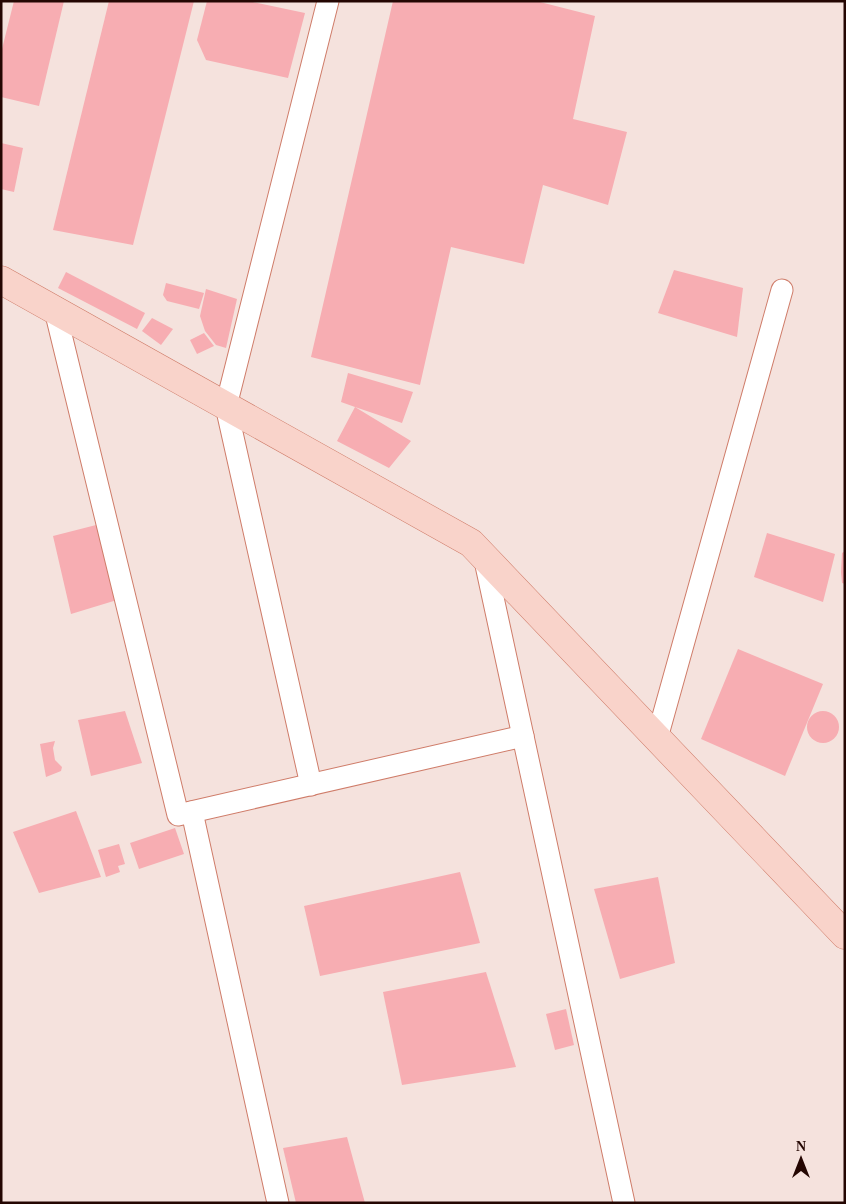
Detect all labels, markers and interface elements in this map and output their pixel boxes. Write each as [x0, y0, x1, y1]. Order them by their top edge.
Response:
north arrow [776, 1134, 826, 1184]
text: N [796, 1139, 806, 1154]

